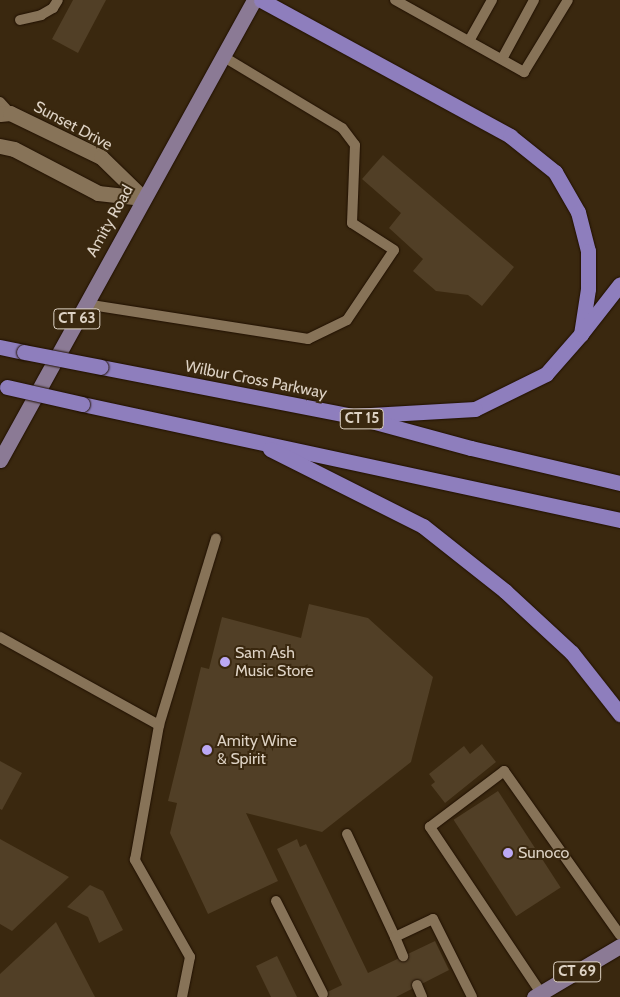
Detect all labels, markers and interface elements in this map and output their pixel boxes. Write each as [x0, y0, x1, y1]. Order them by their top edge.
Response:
street label: Sunset Drive [30, 97, 116, 155]
street label: Amity Road [82, 182, 138, 260]
road number: CT 63 [53, 306, 101, 332]
street label: Wilbur Cross Parkway [183, 357, 329, 403]
road number: CT 15 [340, 406, 384, 432]
place label: Sam Ash Music Store [235, 643, 313, 681]
marker: Sam Ash Music Store [219, 656, 231, 668]
place label: Amity Wine & Spirit [217, 731, 297, 769]
marker: Amity Wine & Spirit [201, 744, 213, 756]
place label: Sunoco [518, 843, 569, 863]
marker: Sunoco [502, 847, 514, 859]
road number: CT 69 [552, 960, 602, 984]

